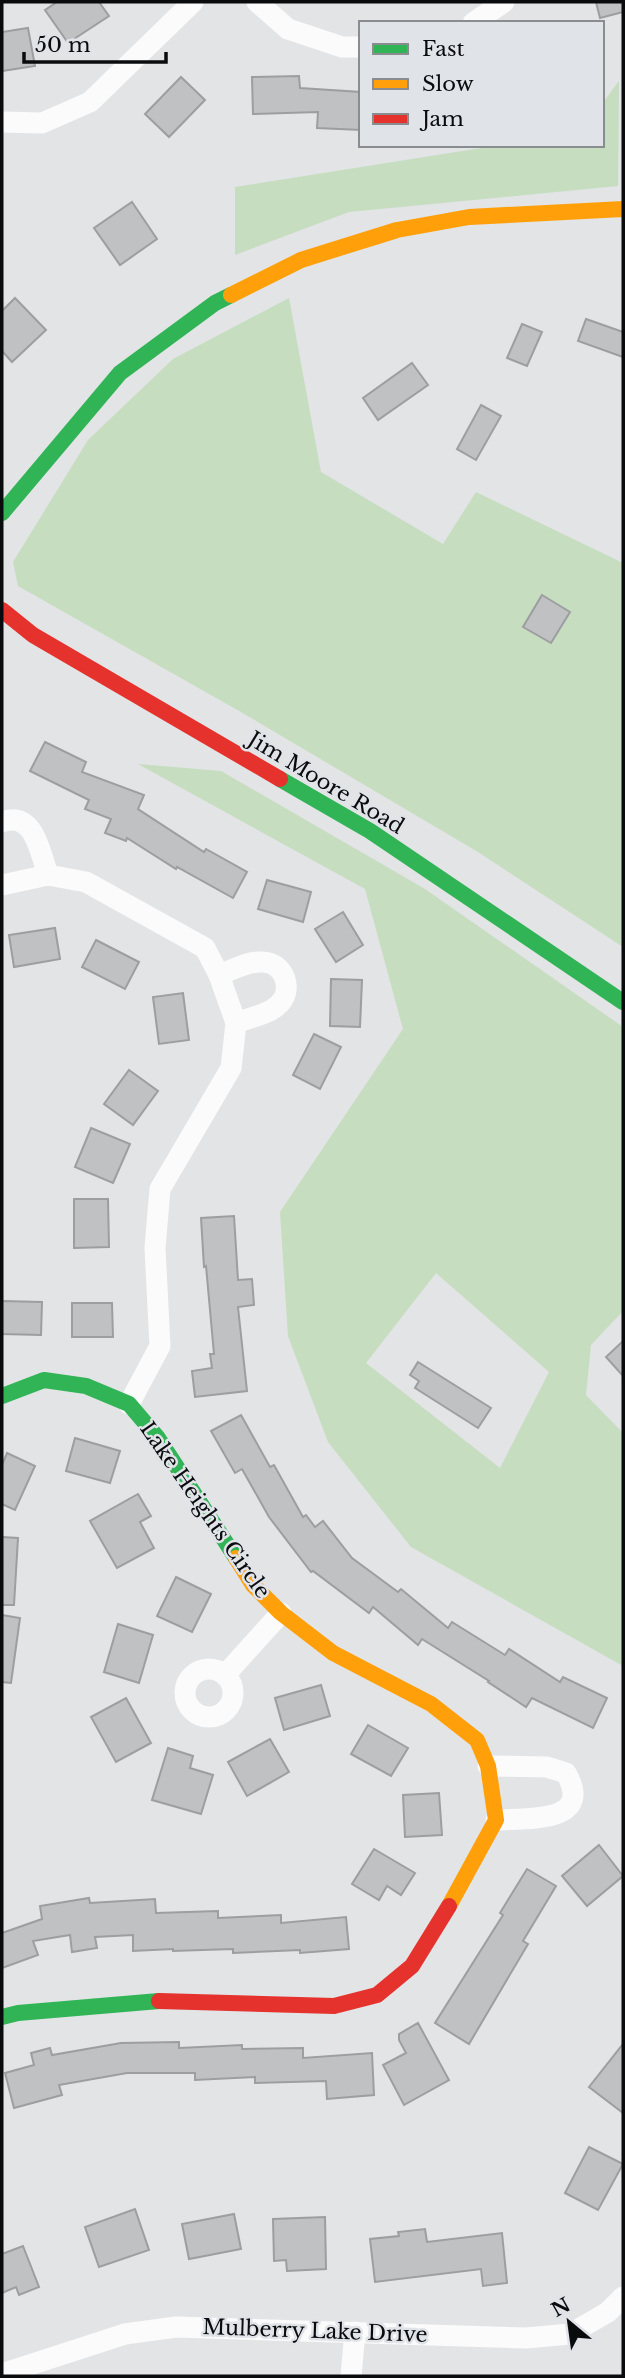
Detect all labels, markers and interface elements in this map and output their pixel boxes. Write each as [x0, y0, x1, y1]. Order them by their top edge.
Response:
scale bar [24, 21, 166, 65]
legend [359, 21, 604, 147]
text: 50 m [35, 32, 91, 58]
text: Fast [422, 36, 464, 62]
text: Slow [422, 71, 474, 97]
text: Jam [419, 106, 464, 132]
street label: Jim Moore Road [241, 725, 409, 840]
street label: Lake Heights Circle [134, 1417, 276, 1603]
north arrow [534, 2287, 604, 2357]
text: N [548, 2293, 575, 2322]
street label: Mulberry Lake Drive [202, 2314, 428, 2348]

